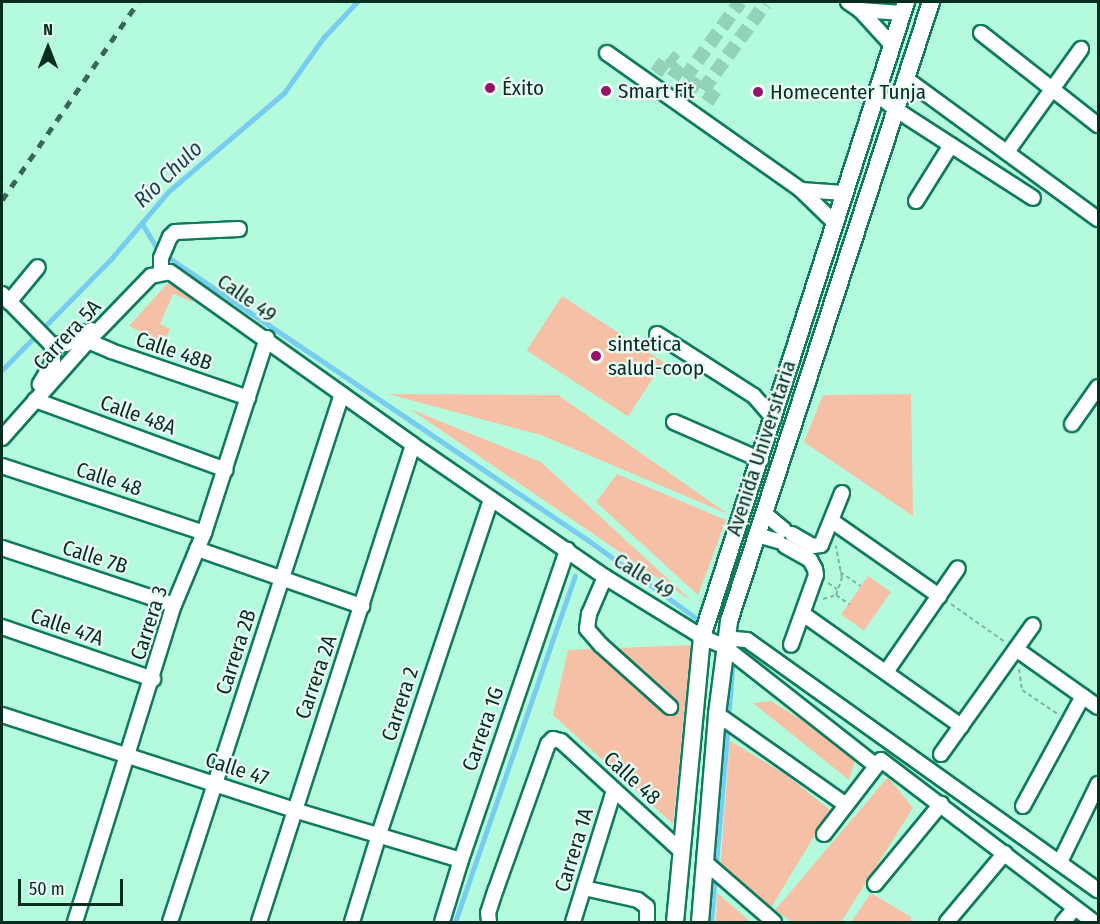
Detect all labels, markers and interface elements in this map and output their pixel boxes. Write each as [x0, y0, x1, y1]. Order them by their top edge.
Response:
north arrow [18, 18, 78, 78]
text: N [43, 20, 53, 39]
place label: Éxito [502, 75, 544, 101]
place label: Smart Fit [618, 78, 695, 104]
place label: Homecenter Tunja [770, 79, 926, 105]
marker: Éxito [483, 81, 497, 95]
marker: Smart Fit [599, 84, 613, 98]
marker: Homecenter Tunja [751, 85, 765, 99]
water label: Río Chulo [128, 135, 208, 213]
street label: Calle 49 [212, 269, 282, 327]
street label: Carrera 5A [28, 294, 106, 376]
street label: Calle 48B [133, 326, 215, 376]
place label: sintetica salud-coop [608, 331, 704, 381]
marker: sintetica salud-coop [589, 349, 603, 363]
street label: Avenida Universitaria [721, 357, 801, 539]
street label: Calle 48A [97, 390, 179, 440]
street label: Calle 48 [73, 457, 145, 501]
street label: Calle 7B [59, 535, 131, 579]
street label: Calle 49 [609, 548, 679, 604]
street label: Carrera 3 [125, 583, 173, 663]
street label: Calle 47A [27, 603, 107, 651]
street label: Carrera 2B [210, 606, 262, 698]
street label: Carrera 2A [290, 632, 342, 722]
street label: Carrera 2 [376, 664, 424, 744]
street label: Carrera 1G [457, 684, 509, 774]
street label: Calle 48 [598, 746, 666, 810]
street label: Calle 47 [202, 747, 272, 791]
street label: Carrera 1A [549, 805, 599, 895]
scale bar [21, 867, 126, 905]
text: 50 m [29, 878, 65, 900]

